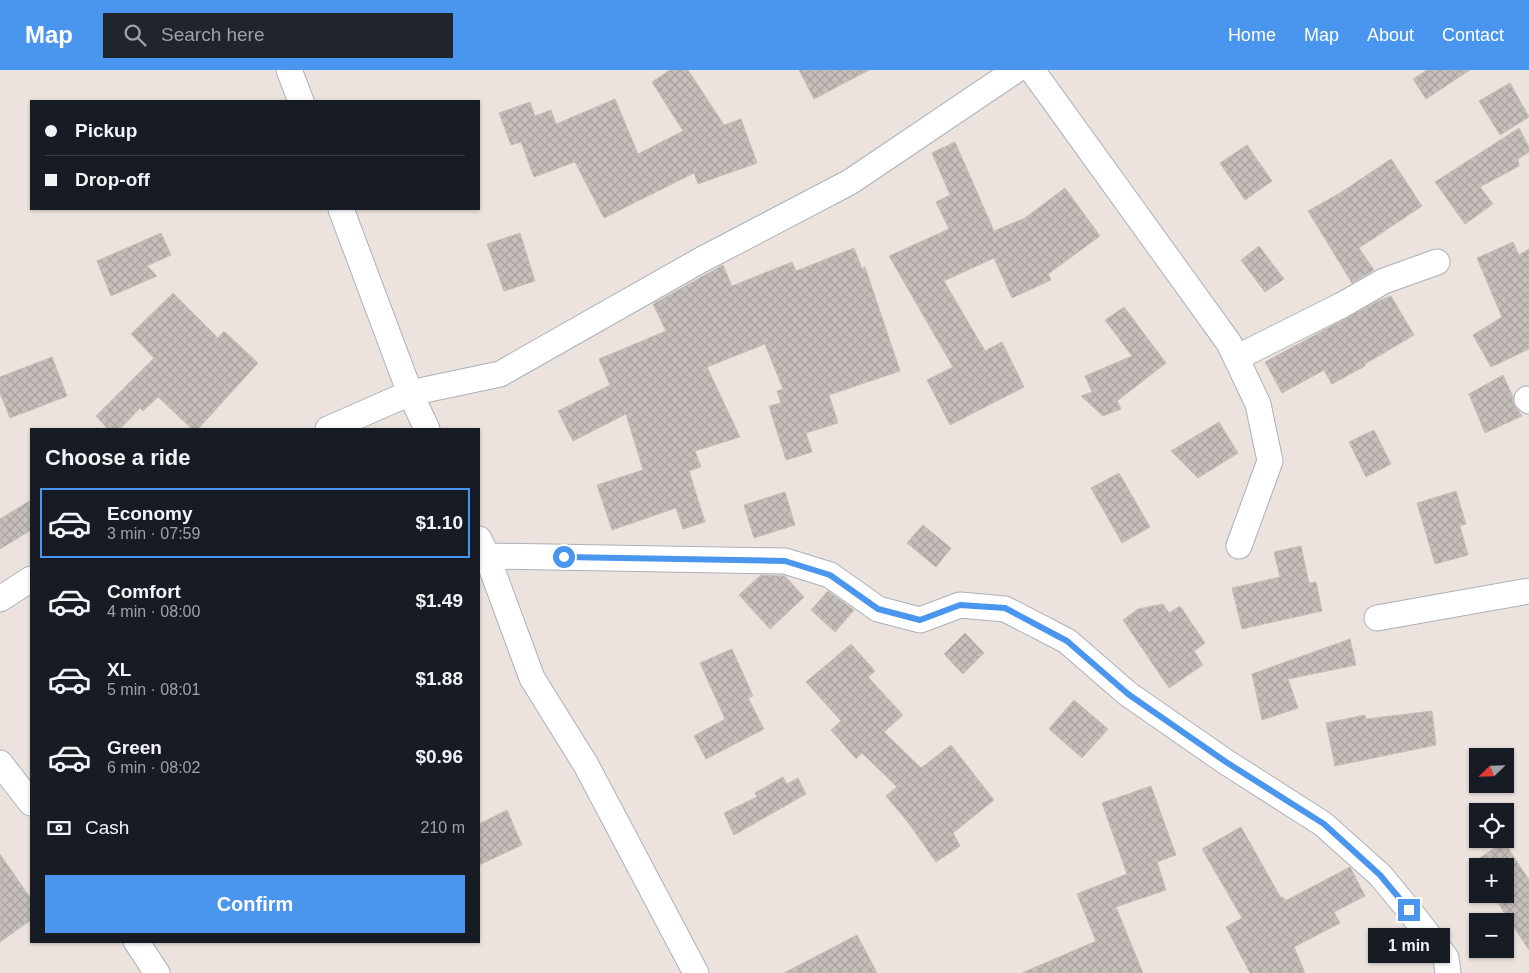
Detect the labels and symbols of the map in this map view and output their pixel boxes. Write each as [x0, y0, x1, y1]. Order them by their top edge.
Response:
route start [553, 546, 575, 568]
north arrow [1469, 748, 1514, 792]
route end [1398, 899, 1420, 921]
callout: 1 min [1368, 928, 1450, 962]

